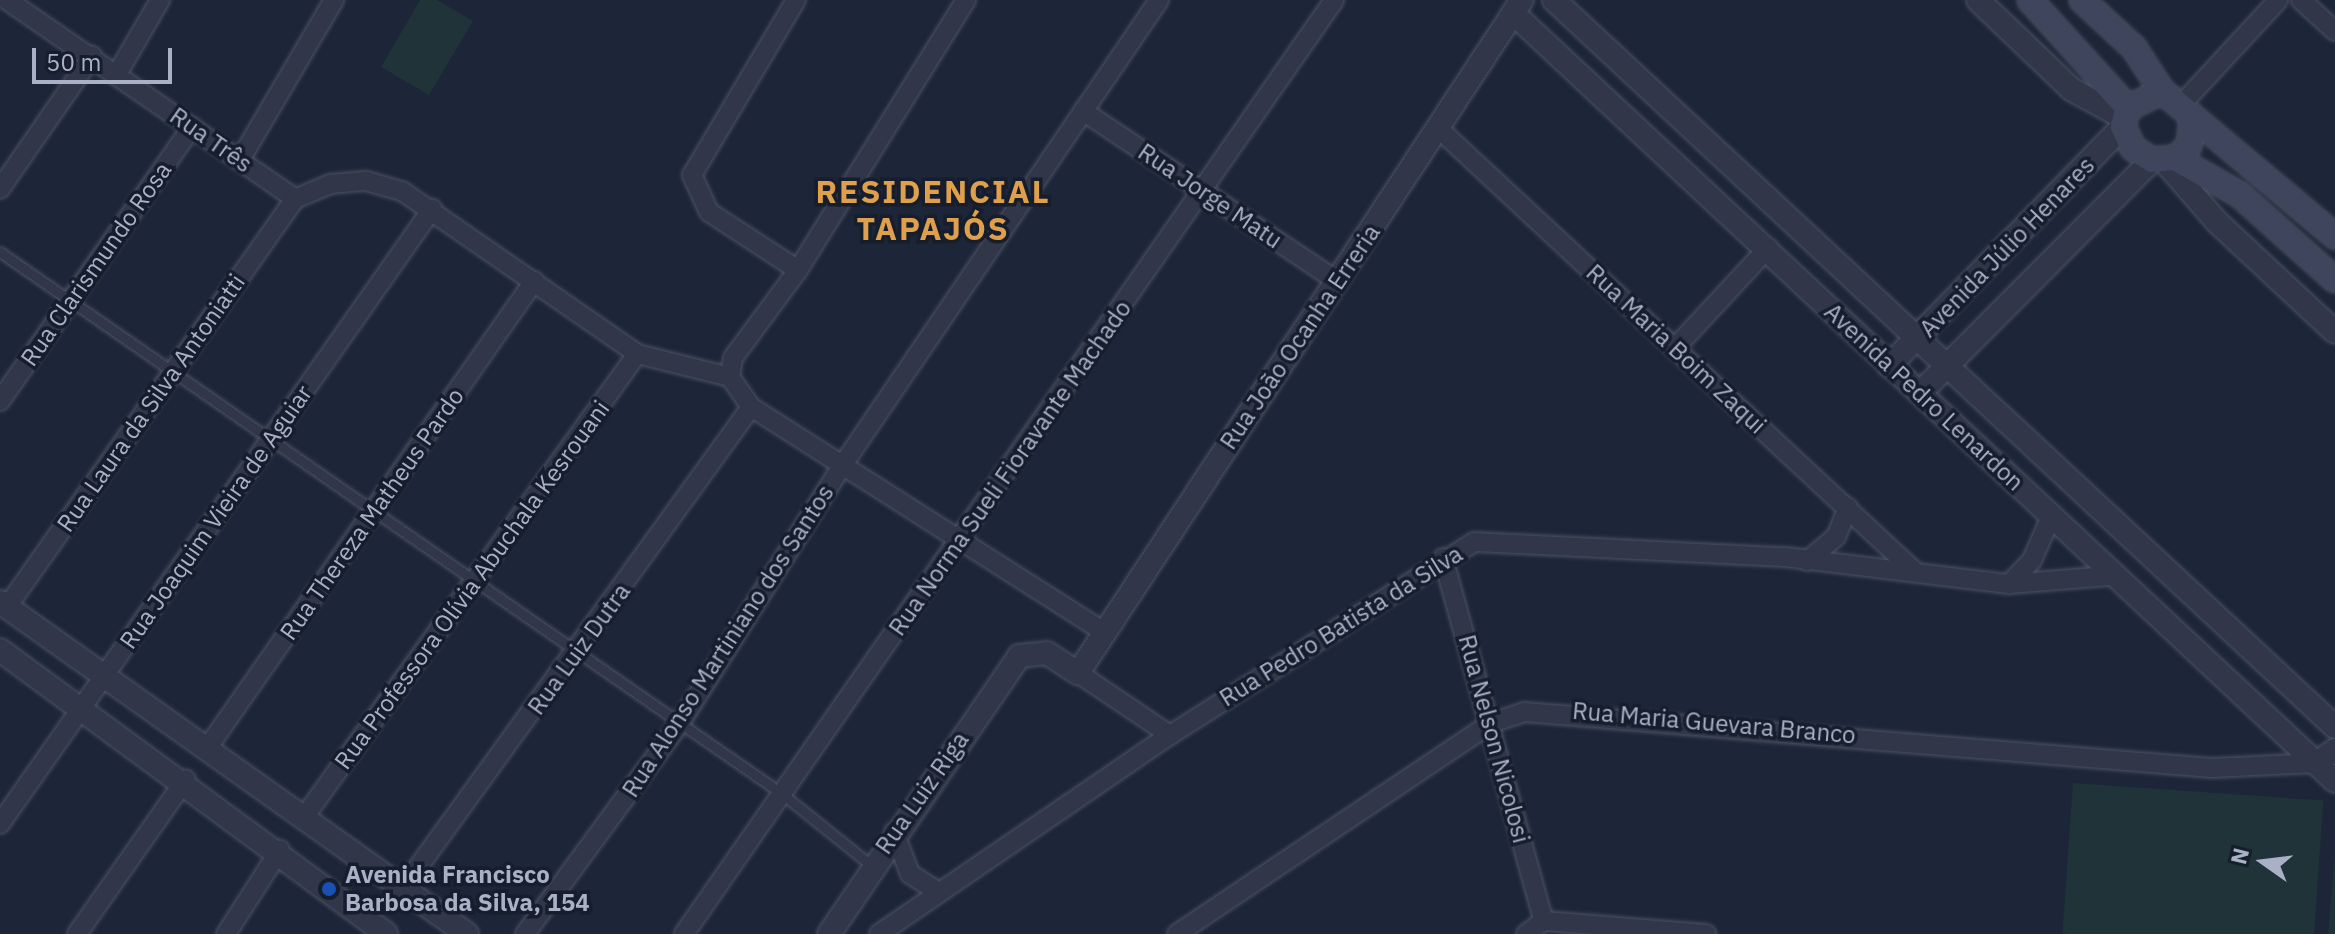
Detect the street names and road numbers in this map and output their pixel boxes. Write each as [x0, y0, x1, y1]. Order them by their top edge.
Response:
street label: Rua Três [164, 101, 258, 179]
street label: Rua Jorge Matu [1133, 137, 1287, 255]
street label: Avenida Júlio Henares [1913, 151, 2101, 343]
street label: Rua Clarismundo Rosa [15, 156, 177, 372]
street label: Rua João Ocanha Erreria [1214, 219, 1386, 455]
street label: Rua Maria Boim Zaqui [1580, 258, 1772, 440]
street label: Rua Laura da Silva Antoniatti [51, 269, 251, 537]
street label: Rua Norma Sueli Fioravante Machado [883, 295, 1137, 641]
street label: Avenida Pedro Lenardon [1818, 297, 2030, 497]
street label: Rua Joaquim Vieira de Aguiar [114, 380, 318, 654]
street label: Rua Thereza Matheus Pardo [274, 382, 470, 646]
street label: Rua Professora Olívia Abuchala Kesrouani [329, 395, 615, 775]
street label: Rua Alonso Martiniano dos Santos [616, 479, 840, 803]
street label: Rua Pedro Batista da Silva [1214, 539, 1468, 713]
street label: Rua Luiz Dutra [522, 578, 636, 720]
street label: Rua Nelson Nicolosi [1452, 632, 1536, 846]
street label: Rua Maria Guevara Branco [1571, 696, 1857, 750]
street label: Rua Luiz Riga [869, 726, 975, 860]

